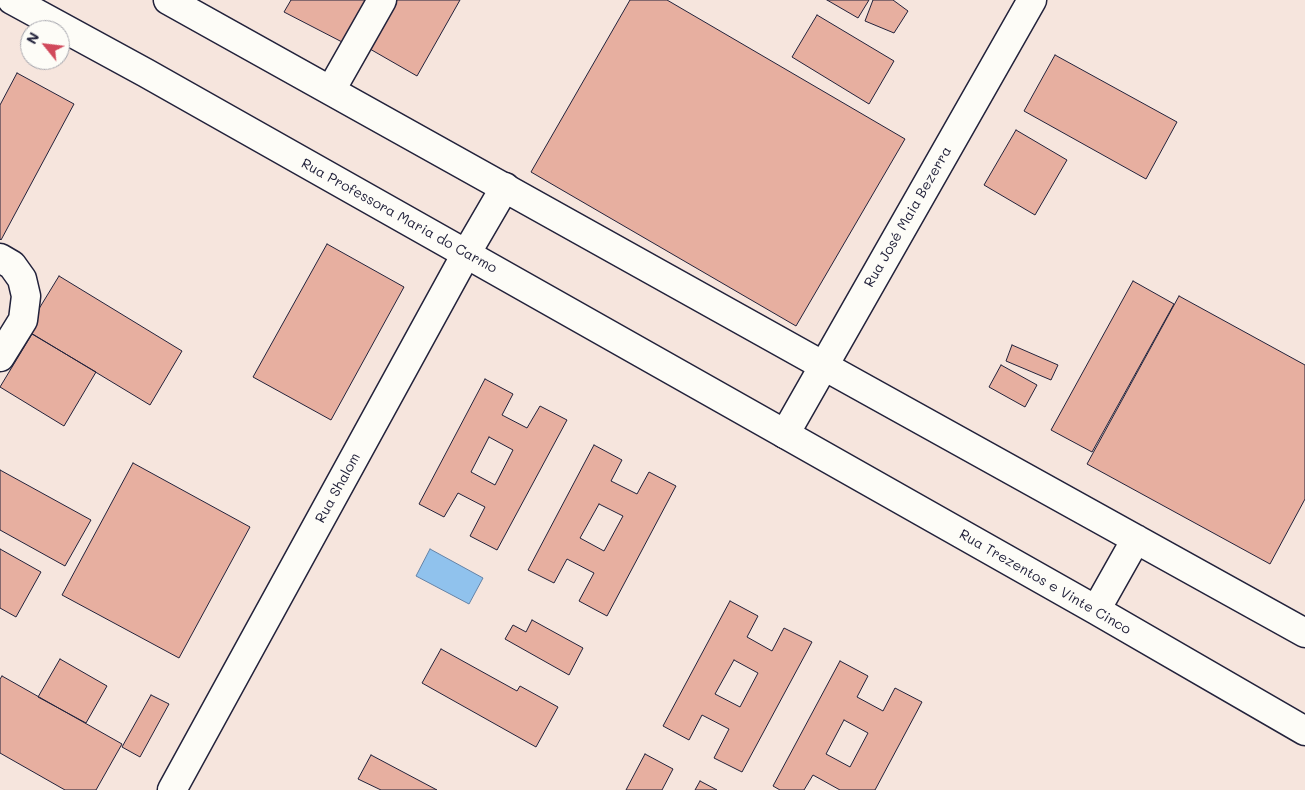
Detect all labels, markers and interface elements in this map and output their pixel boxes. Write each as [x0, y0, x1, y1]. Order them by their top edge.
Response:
north arrow [20, 20, 70, 70]
text: N [21, 29, 43, 47]
street label: Rua José Maia Bezerra [861, 144, 955, 290]
street label: Rua Professora Maria do Carmo [298, 155, 500, 277]
street label: Rua Shalom [312, 450, 364, 526]
street label: Rua Trezentos e Vinte Cinco [956, 526, 1134, 638]

